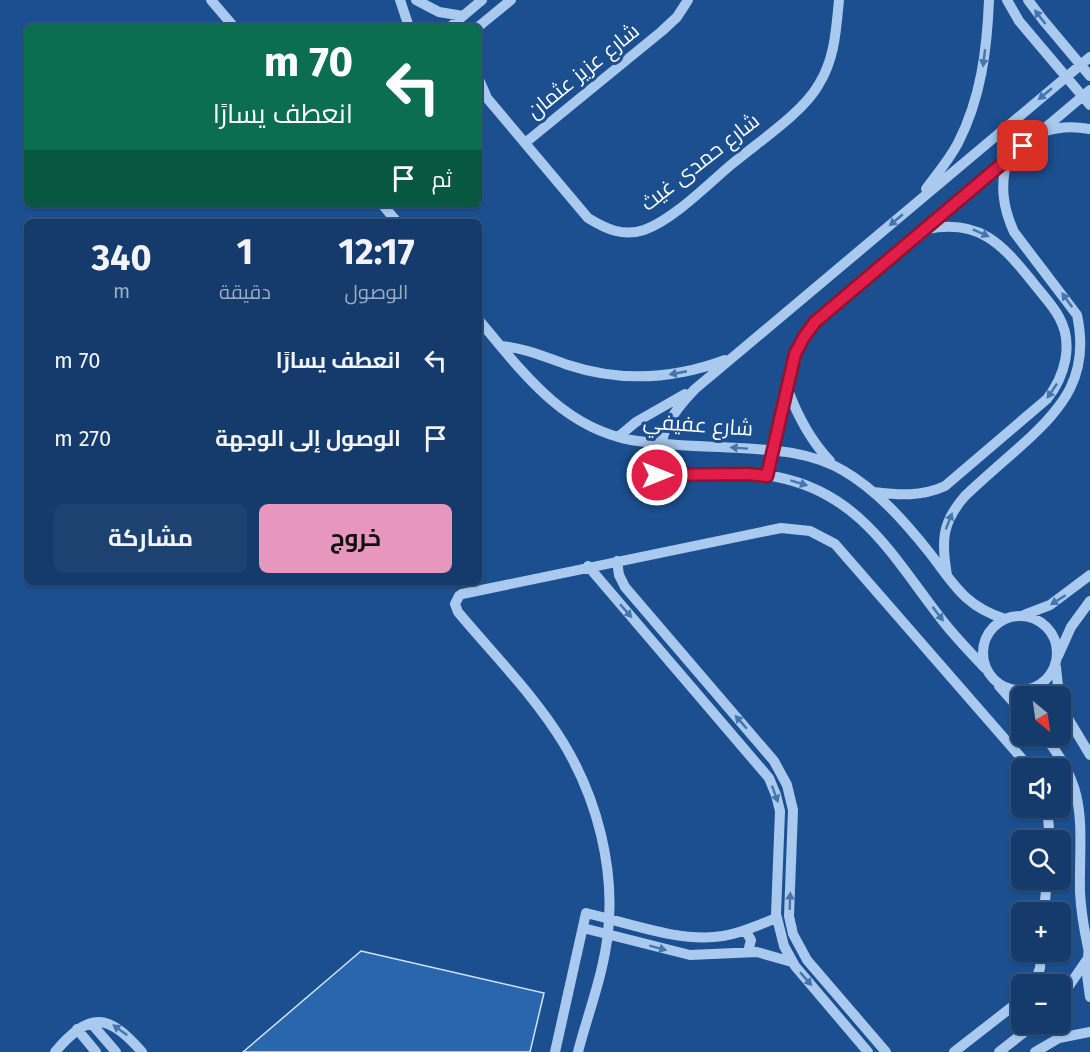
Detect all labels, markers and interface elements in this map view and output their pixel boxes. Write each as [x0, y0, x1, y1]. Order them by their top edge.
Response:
one-way arrow [1034, 9, 1046, 25]
street label: شارع عزيز عثمان [522, 18, 645, 125]
text: 70 m [264, 37, 353, 87]
icon: left [374, 48, 452, 126]
one-way arrow [980, 49, 989, 68]
one-way arrow [1038, 87, 1053, 100]
text: انعطف يسارًا [213, 98, 353, 130]
street label: شارع حمدى غيث [635, 108, 765, 217]
pin [997, 120, 1048, 171]
icon: arrive [1006, 129, 1039, 162]
icon: arrive [387, 162, 420, 195]
text: ثم [432, 166, 452, 193]
one-way arrow [888, 213, 904, 226]
one-way arrow [972, 229, 989, 238]
text: 1 [237, 230, 253, 274]
text: 12:17 [338, 230, 415, 274]
text: 340 [91, 236, 152, 280]
text: m [113, 279, 130, 303]
text: دقيقة [219, 280, 271, 304]
text: الوصول [345, 280, 408, 304]
one-way arrow [1061, 293, 1073, 309]
icon: left [419, 344, 452, 377]
text: 70 m [54, 347, 100, 374]
text: انعطف يسارًا [276, 347, 401, 374]
one-way arrow [668, 369, 687, 378]
one-way arrow [1046, 383, 1058, 399]
street label: شارع عفيفي [642, 408, 754, 445]
icon: arrive [419, 422, 452, 455]
text: 270 m [54, 425, 111, 452]
text: الوصول إلى الوجهة [215, 425, 401, 452]
position arrow [625, 443, 689, 507]
one-way arrow [729, 443, 748, 452]
one-way arrow [790, 479, 808, 488]
button: مشاركة [54, 504, 247, 573]
button: خروج [259, 504, 452, 573]
one-way arrow [944, 511, 954, 529]
one-way arrow [1050, 594, 1066, 605]
one-way arrow [619, 603, 632, 618]
one-way arrow [931, 607, 943, 622]
north arrow [1011, 686, 1071, 746]
map controls [1011, 686, 1071, 1034]
one-way arrow [734, 715, 748, 730]
button: sound [1011, 758, 1071, 818]
one-way arrow [771, 785, 781, 803]
button: search [1011, 830, 1071, 890]
one-way arrow [785, 892, 794, 911]
button: + [1011, 902, 1071, 962]
one-way arrow [649, 943, 668, 953]
one-way arrow [800, 971, 813, 987]
button: − [1011, 974, 1071, 1034]
one-way arrow [112, 1024, 128, 1036]

